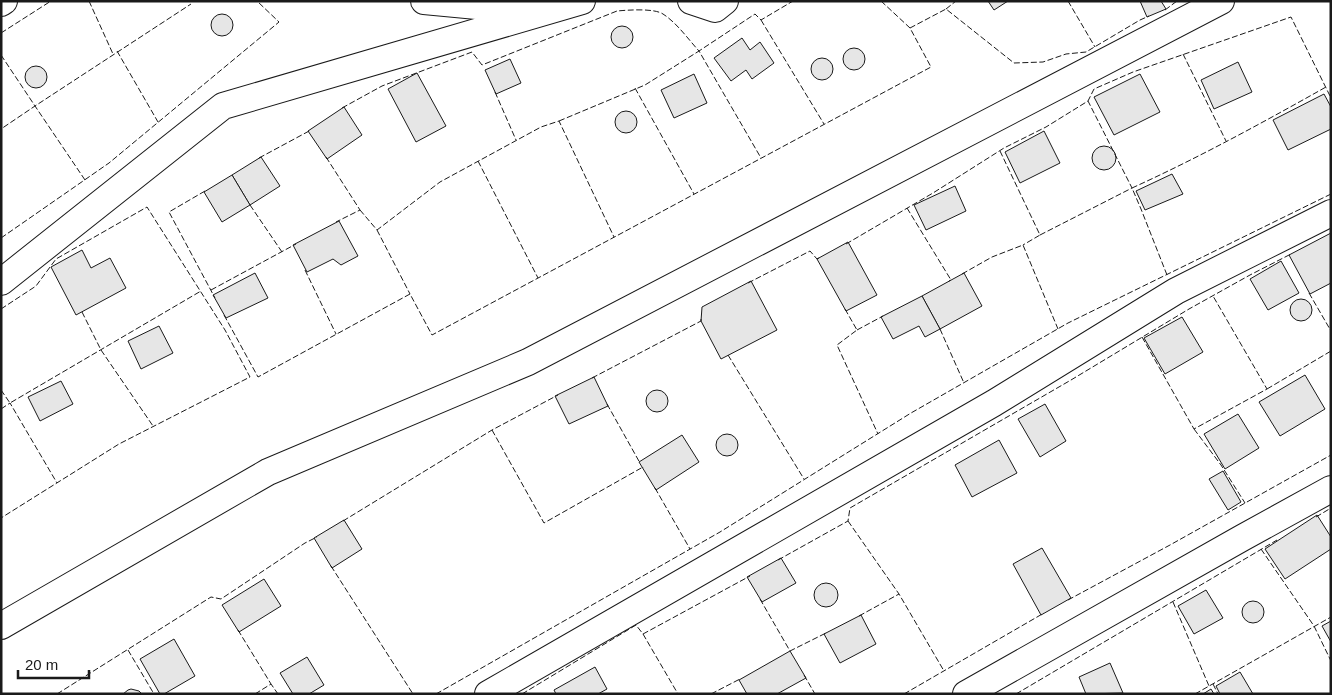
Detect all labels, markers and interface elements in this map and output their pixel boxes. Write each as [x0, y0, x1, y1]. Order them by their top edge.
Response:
scale bar [18, 648, 89, 680]
text: 20 m [25, 656, 58, 673]

